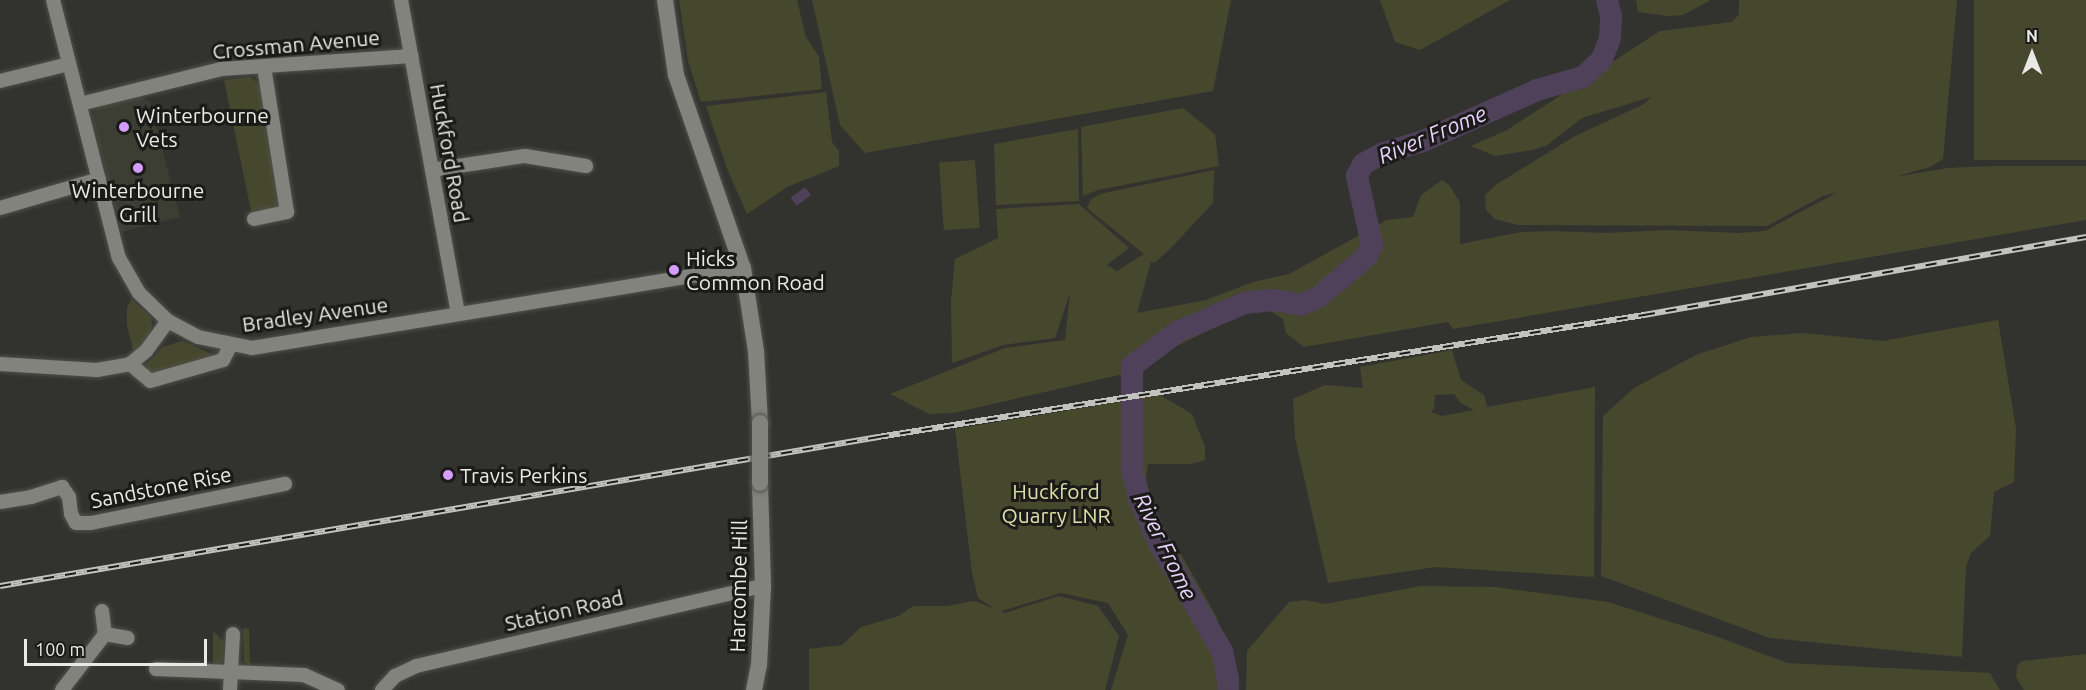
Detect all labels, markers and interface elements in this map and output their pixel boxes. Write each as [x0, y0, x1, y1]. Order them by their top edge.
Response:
street label: Crossman Avenue [211, 24, 381, 64]
north arrow [2002, 24, 2062, 84]
text: N [2026, 27, 2038, 45]
street label: Huckford Road [425, 82, 475, 224]
water label: River Frome [1374, 99, 1490, 169]
place label: Winterbourne Vets [136, 102, 269, 152]
marker: Winterbourne Vets [117, 120, 131, 134]
marker: Winterbourne Grill [131, 161, 145, 175]
place label: Winterbourne Grill [72, 177, 204, 227]
place label: Hicks Common Road [686, 245, 825, 295]
marker: Hicks Common Road [667, 263, 681, 277]
street label: Bradley Avenue [240, 291, 390, 337]
street label: Sandstone Rise [88, 461, 234, 513]
place label: Travis Perkins [460, 462, 587, 488]
marker: Travis Perkins [441, 468, 455, 482]
park label: Huckford Quarry LNR [1001, 478, 1111, 528]
water label: River Frome [1129, 488, 1203, 604]
street label: Harcombe Hill [724, 519, 752, 653]
street label: Station Road [502, 584, 626, 636]
scale bar [27, 627, 210, 665]
text: 100 m [35, 639, 85, 659]

